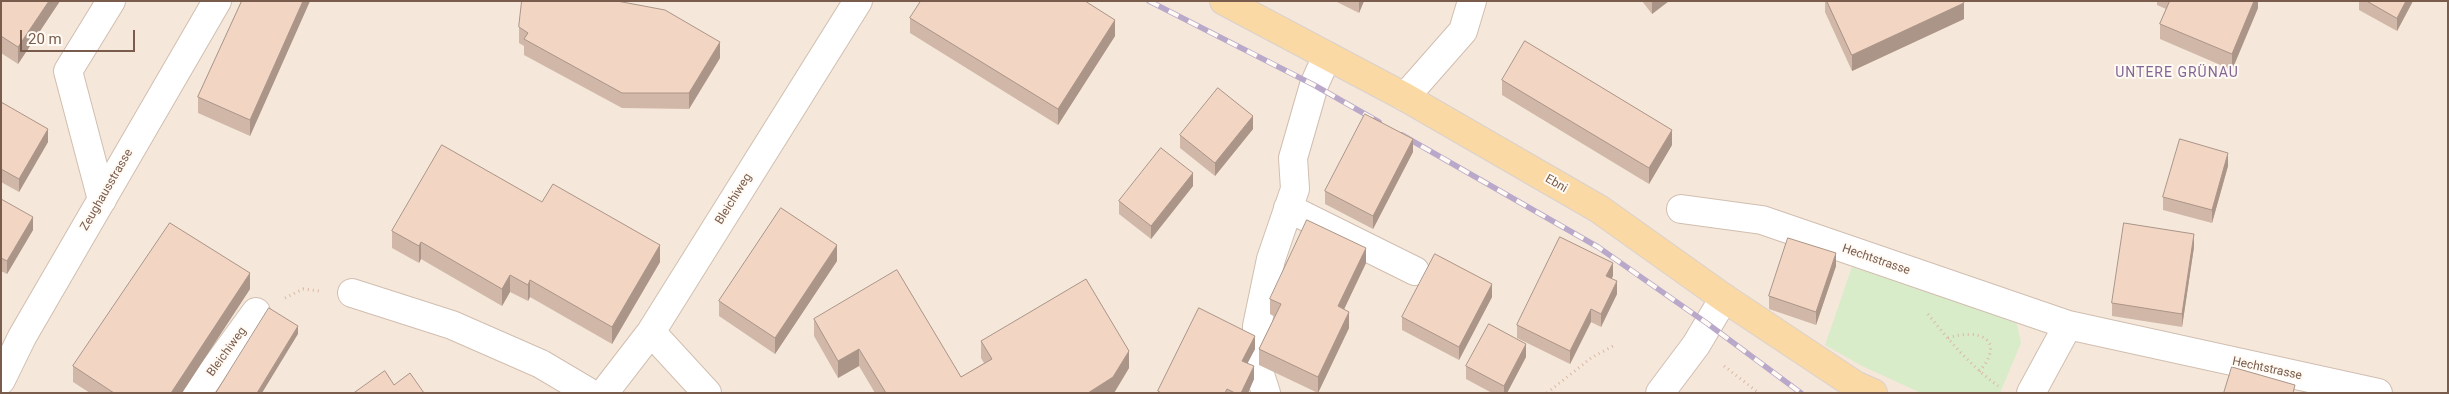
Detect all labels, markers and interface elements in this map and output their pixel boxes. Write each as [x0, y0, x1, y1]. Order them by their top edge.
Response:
scale bar [22, 20, 138, 52]
text: 20 m [28, 30, 62, 48]
district label: UNTERE GRÜNAU [2114, 65, 2240, 81]
street label: Zeughausstrasse [78, 147, 136, 233]
street label: Bleichiweg [713, 171, 755, 227]
street label: Ebni [1542, 172, 1570, 196]
street label: Hechtstrasse [1840, 242, 1912, 278]
street label: Bleichiweg [204, 324, 250, 380]
street label: Hechtstrasse [2231, 355, 2303, 383]

